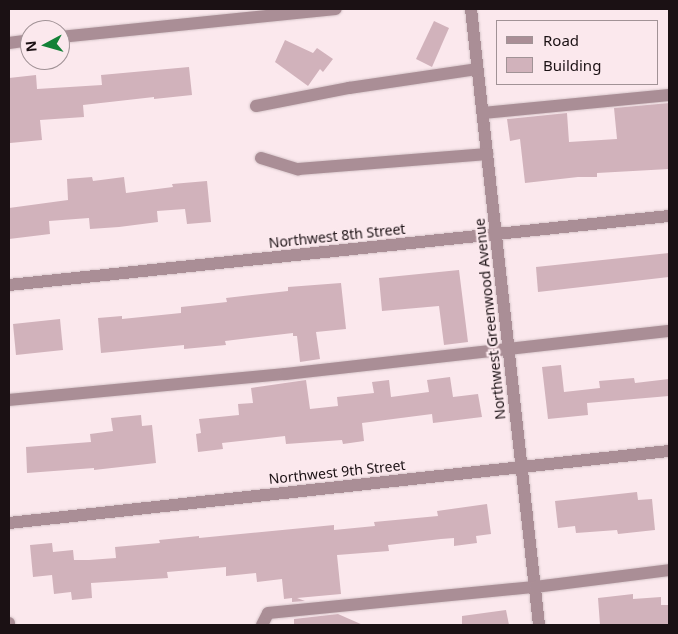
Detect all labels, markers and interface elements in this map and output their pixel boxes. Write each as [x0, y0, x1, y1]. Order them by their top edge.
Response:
north arrow [20, 20, 70, 70]
legend [496, 20, 658, 85]
text: Road [543, 30, 579, 50]
text: N [21, 40, 41, 53]
text: Building [543, 55, 601, 75]
street label: Northwest Greenwood Avenue [471, 217, 509, 421]
street label: Northwest 8th Street [268, 220, 406, 252]
street label: Northwest 9th Street [268, 456, 406, 488]

